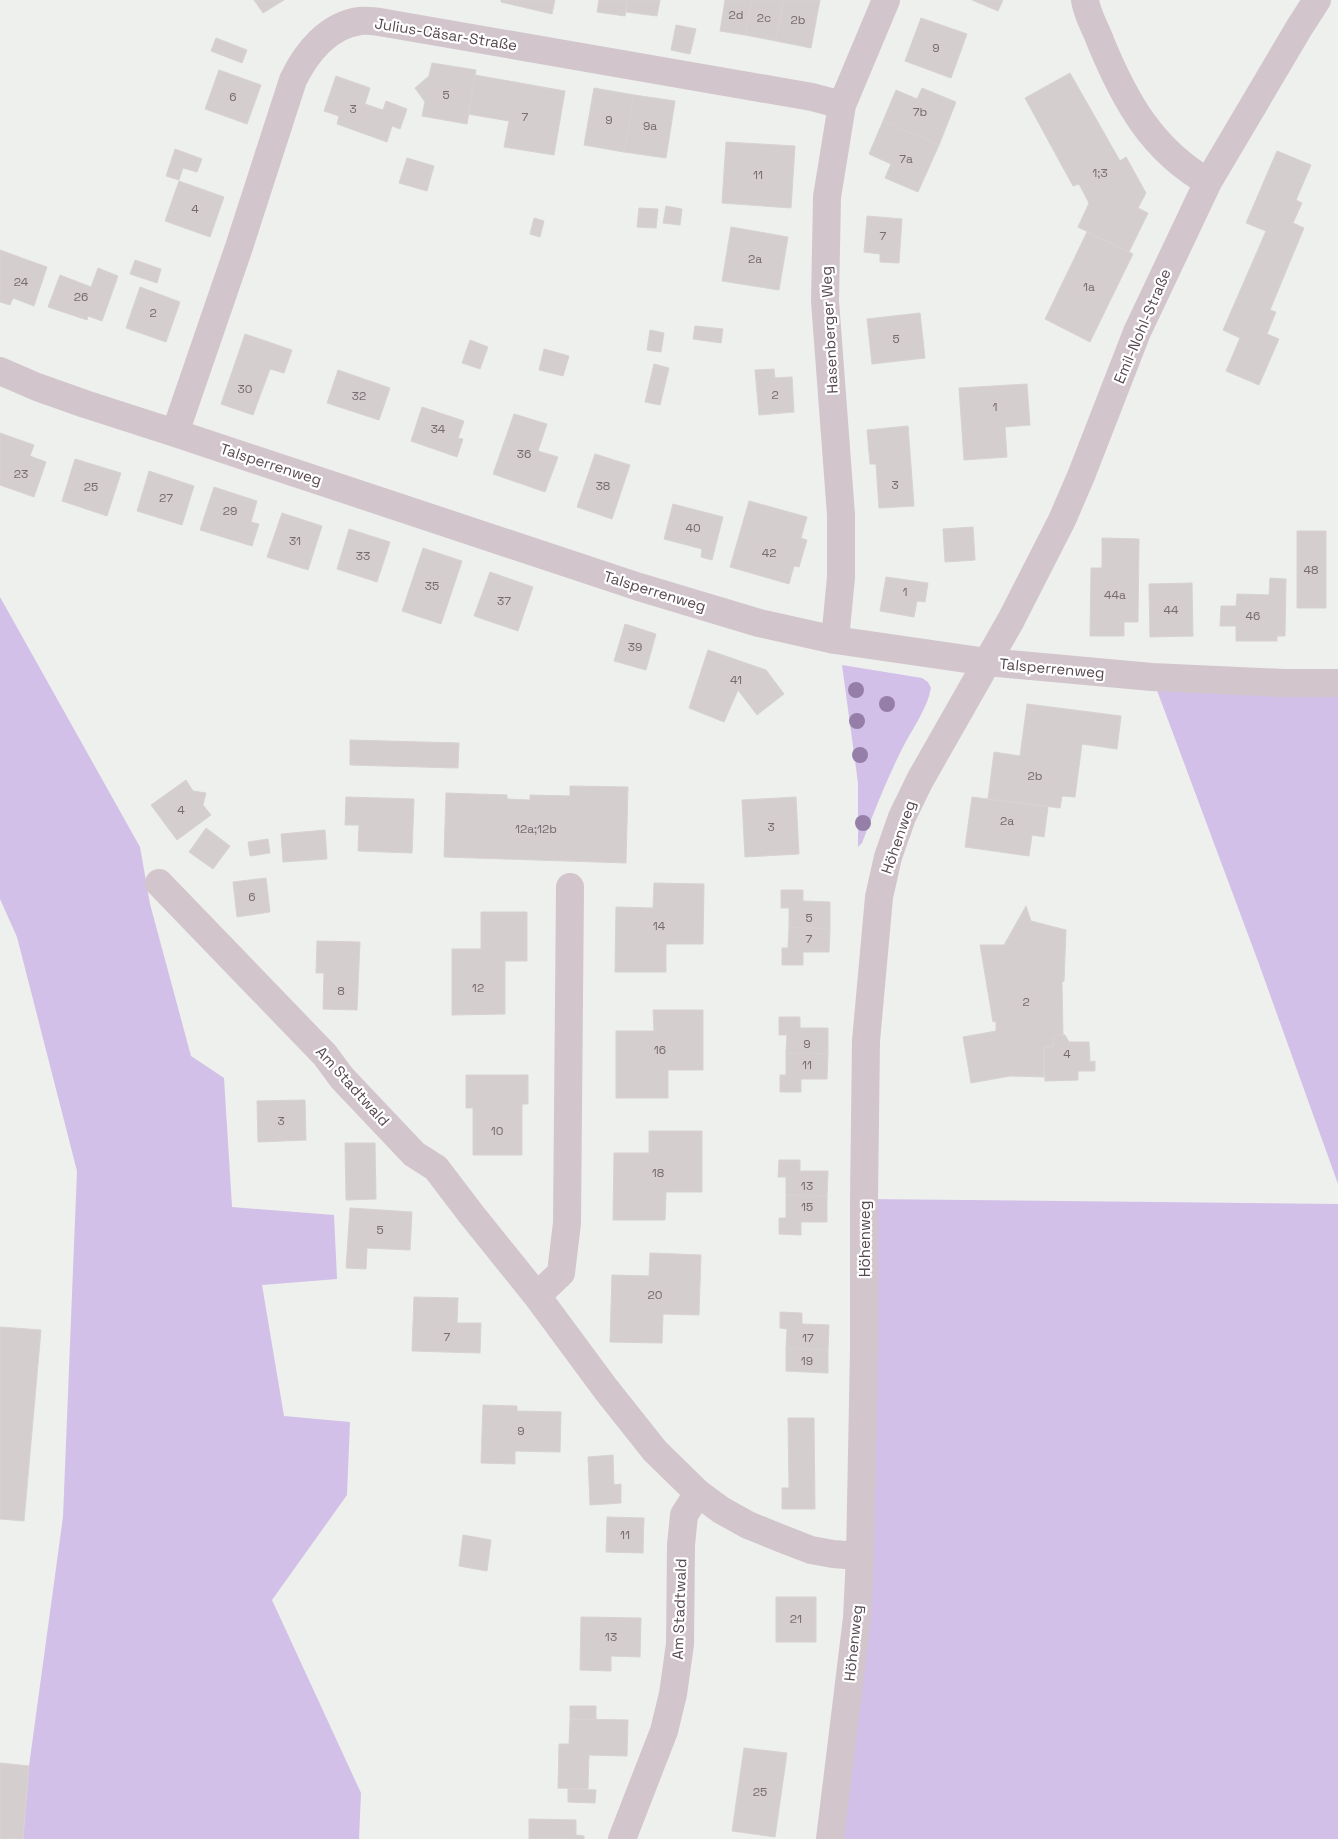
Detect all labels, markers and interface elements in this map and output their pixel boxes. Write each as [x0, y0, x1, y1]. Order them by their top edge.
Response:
house number: 2d [729, 7, 743, 23]
house number: 2c [757, 10, 771, 26]
house number: 2b [791, 12, 806, 28]
street label: Julius-Cäsar-Straße [373, 13, 519, 55]
house number: 9 [932, 40, 940, 56]
house number: 5 [442, 87, 450, 103]
house number: 6 [229, 89, 237, 105]
house number: 3 [349, 101, 357, 117]
house number: 7b [913, 104, 928, 120]
house number: 7 [522, 109, 529, 125]
house number: 9 [605, 112, 613, 128]
house number: 9a [643, 118, 657, 134]
house number: 7a [899, 151, 913, 167]
house number: 1;3 [1092, 165, 1108, 181]
house number: 11 [753, 167, 763, 183]
house number: 4 [191, 201, 199, 217]
house number: 7 [880, 228, 887, 244]
house number: 2a [748, 251, 762, 267]
street label: Hasenberger Weg [816, 266, 842, 394]
street label: Emil-Nohl-Straße [1109, 266, 1175, 386]
house number: 24 [14, 274, 29, 290]
house number: 1a [1083, 279, 1095, 295]
house number: 26 [74, 289, 88, 305]
house number: 2 [149, 305, 157, 321]
house number: 5 [892, 331, 900, 347]
house number: 30 [238, 381, 252, 397]
house number: 2 [771, 387, 779, 403]
house number: 32 [352, 388, 366, 404]
house number: 1 [992, 399, 998, 415]
house number: 34 [431, 421, 446, 437]
street label: Talsperrenweg [218, 439, 324, 489]
house number: 36 [517, 446, 531, 462]
house number: 23 [14, 466, 28, 482]
house number: 3 [891, 477, 899, 493]
house number: 38 [596, 478, 610, 494]
house number: 25 [84, 479, 98, 495]
house number: 27 [159, 490, 173, 506]
house number: 29 [223, 503, 237, 519]
house number: 40 [685, 520, 701, 536]
house number: 31 [289, 533, 301, 549]
house number: 42 [762, 545, 776, 561]
house number: 33 [356, 548, 370, 564]
house number: 48 [1304, 562, 1318, 578]
street label: Talsperrenweg [602, 566, 708, 616]
house number: 35 [425, 578, 439, 594]
house number: 1 [902, 584, 908, 600]
house number: 44a [1104, 587, 1126, 603]
house number: 37 [497, 593, 511, 609]
house number: 44 [1163, 602, 1179, 618]
house number: 46 [1246, 608, 1260, 624]
house number: 39 [628, 639, 642, 655]
street label: Talsperrenweg [999, 654, 1105, 682]
house number: 41 [730, 672, 742, 688]
house number: 2b [1028, 768, 1043, 784]
street label: Höhenweg [877, 798, 919, 876]
house number: 4 [177, 802, 185, 818]
house number: 2a [1000, 813, 1014, 829]
house number: 3 [767, 819, 775, 835]
house number: 12a;12b [515, 821, 557, 837]
house number: 6 [248, 889, 256, 905]
house number: 5 [805, 910, 813, 926]
house number: 14 [653, 918, 666, 934]
house number: 7 [806, 931, 813, 947]
house number: 12 [472, 980, 484, 996]
house number: 8 [337, 983, 345, 999]
house number: 2 [1022, 994, 1030, 1010]
house number: 9 [803, 1036, 811, 1052]
street label: Am Stadtwald [312, 1042, 394, 1130]
house number: 16 [654, 1042, 666, 1058]
house number: 4 [1063, 1046, 1071, 1062]
house number: 11 [802, 1057, 812, 1073]
house number: 3 [277, 1113, 285, 1129]
house number: 10 [491, 1123, 503, 1139]
house number: 18 [652, 1165, 664, 1181]
house number: 13 [801, 1178, 813, 1194]
house number: 15 [801, 1199, 813, 1215]
street label: Höhenweg [855, 1201, 874, 1277]
house number: 5 [376, 1222, 384, 1238]
house number: 20 [648, 1287, 662, 1303]
house number: 7 [444, 1329, 451, 1345]
house number: 17 [802, 1330, 814, 1346]
house number: 19 [801, 1353, 813, 1369]
house number: 9 [517, 1423, 525, 1439]
house number: 11 [620, 1527, 630, 1543]
street label: Am Stadtwald [668, 1558, 690, 1660]
street label: Höhenweg [840, 1604, 866, 1682]
house number: 21 [790, 1611, 802, 1627]
house number: 13 [605, 1629, 617, 1645]
house number: 25 [753, 1784, 767, 1800]

